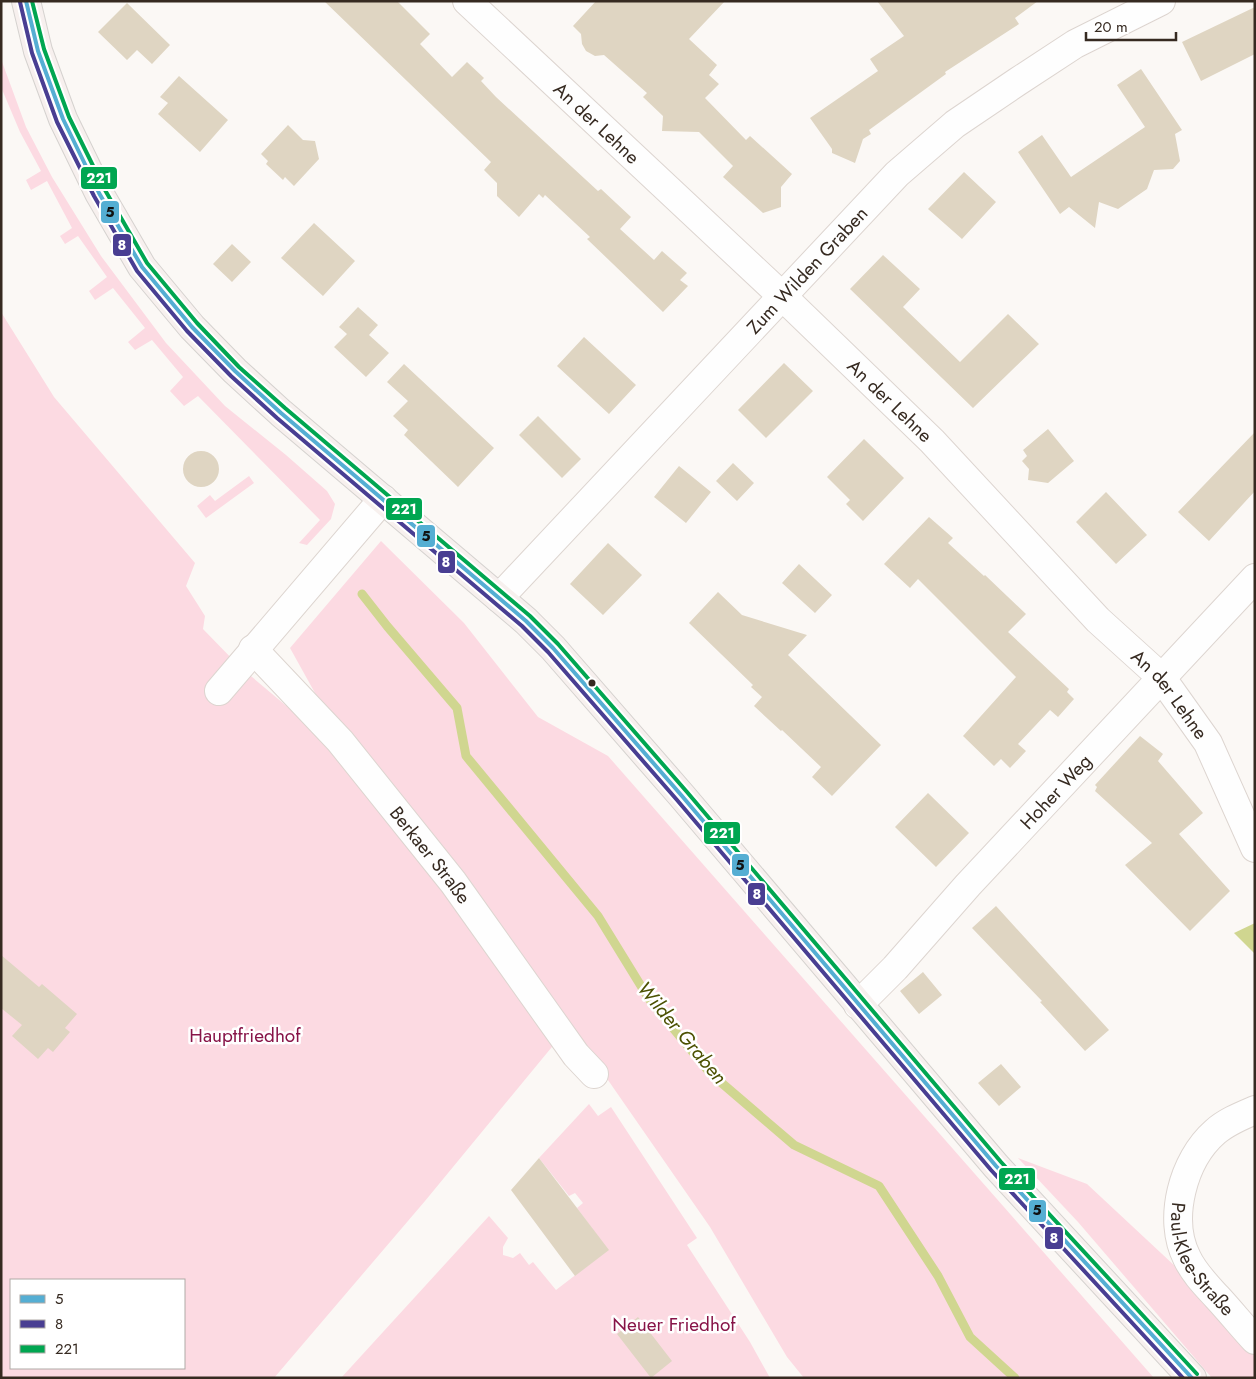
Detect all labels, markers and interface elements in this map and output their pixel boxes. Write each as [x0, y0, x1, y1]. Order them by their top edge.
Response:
scale bar [1086, 10, 1176, 42]
text: 20 m [1094, 16, 1128, 38]
street label: An der Lehne [548, 75, 646, 170]
line badge: 221 [80, 166, 118, 190]
text: 221 [86, 168, 112, 188]
line badge: 5 [100, 200, 120, 224]
street label: Zum Wilden Graben [740, 200, 874, 340]
text: 5 [105, 202, 115, 222]
line badge: 8 [112, 233, 132, 257]
text: 8 [118, 235, 127, 255]
street label: An der Lehne [842, 353, 939, 448]
line badge: 221 [385, 497, 423, 521]
text: 221 [391, 499, 417, 519]
line badge: 5 [416, 524, 436, 548]
text: 5 [421, 526, 431, 546]
line badge: 8 [437, 550, 456, 574]
text: 8 [442, 552, 451, 572]
street label: An der Lehne [1125, 643, 1215, 745]
unlabelled marker [587, 678, 597, 688]
street label: Hoher Weg [1014, 748, 1097, 835]
street label: Berkaer Straße [384, 800, 478, 909]
line badge: 221 [703, 821, 741, 845]
text: 221 [709, 823, 735, 843]
line badge: 5 [731, 853, 750, 877]
text: 5 [735, 855, 745, 875]
line badge: 8 [747, 882, 766, 906]
text: 8 [753, 884, 762, 904]
water label: Wilder Graben [630, 975, 734, 1091]
park label: Hauptfriedhof [189, 1022, 301, 1049]
line badge: 221 [998, 1167, 1036, 1191]
text: 221 [1004, 1169, 1030, 1189]
line badge: 5 [1028, 1199, 1047, 1223]
text: 5 [1032, 1200, 1042, 1220]
street label: Paul-Klee-Straße [1165, 1201, 1241, 1322]
line badge: 8 [1044, 1226, 1064, 1250]
text: 8 [1050, 1228, 1059, 1248]
legend [10, 1279, 185, 1369]
text: 5 [55, 1288, 63, 1310]
park label: Neuer Friedhof [612, 1311, 736, 1338]
text: 8 [55, 1313, 63, 1335]
text: 221 [55, 1338, 79, 1360]

